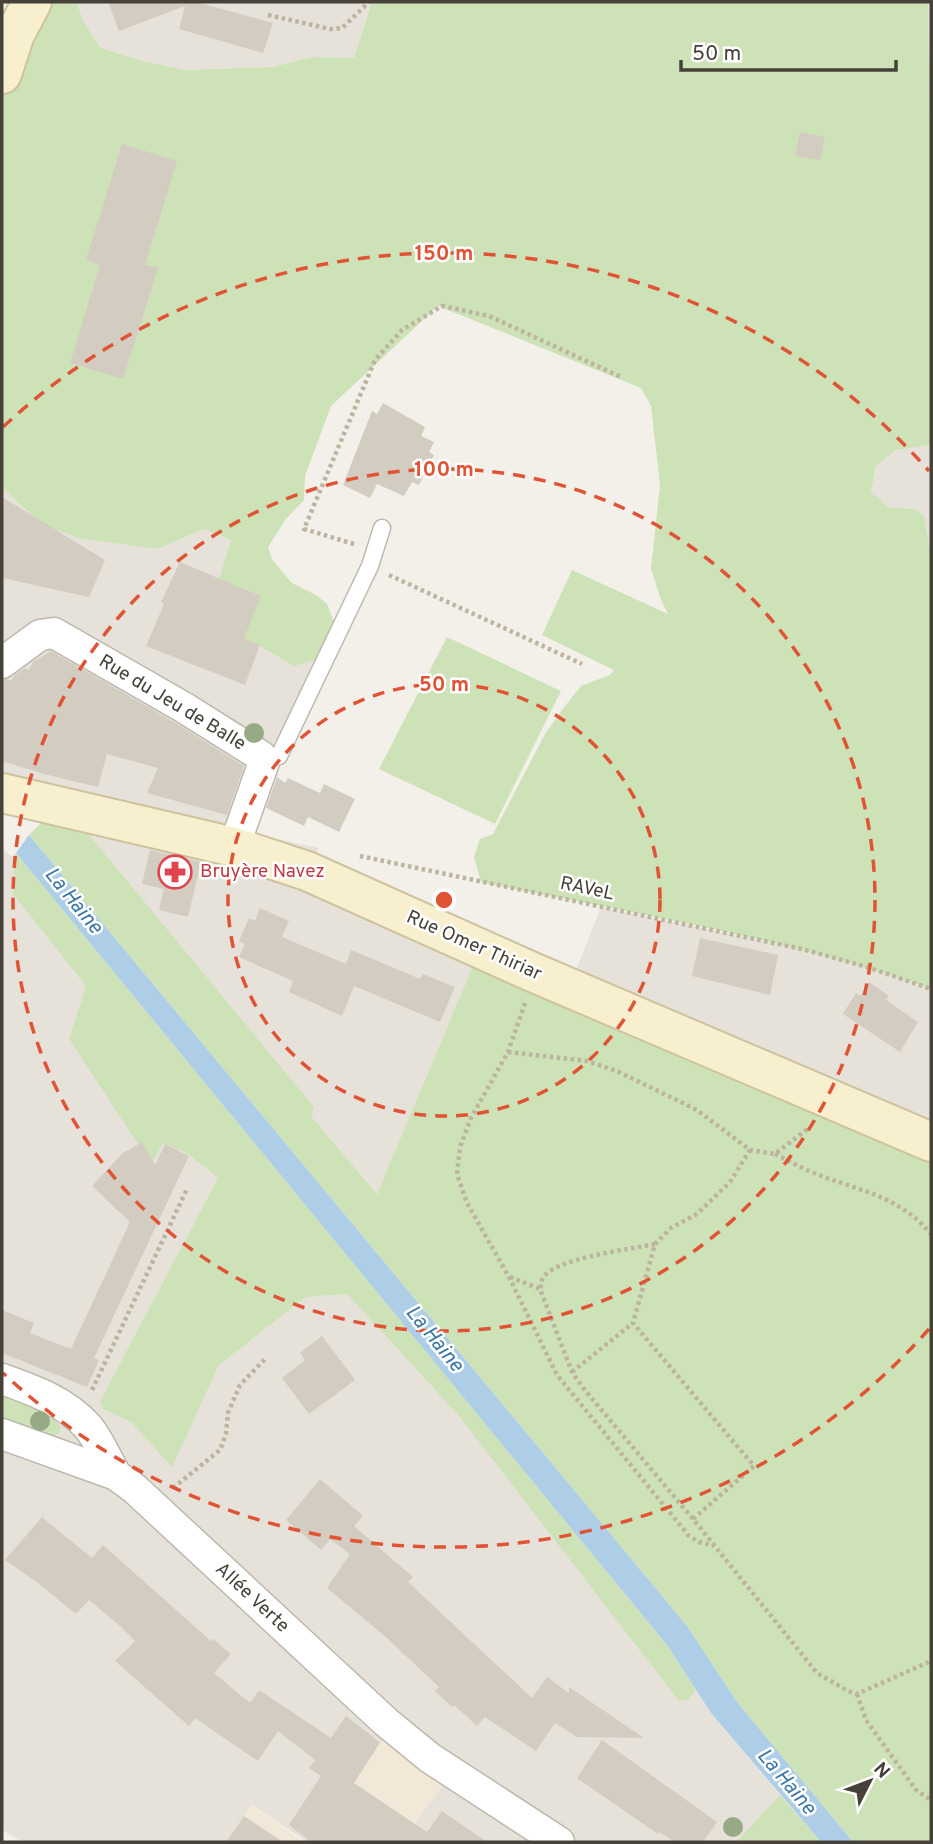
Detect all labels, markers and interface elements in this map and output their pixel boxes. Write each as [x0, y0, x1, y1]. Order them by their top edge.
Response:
scale bar [681, 28, 896, 72]
text: 50 m [692, 41, 741, 68]
text: 150 m [415, 241, 473, 268]
text: 100 m [414, 457, 474, 484]
street label: Rue du Jeu de Balle [94, 650, 250, 756]
text: 50 m [419, 672, 469, 699]
pharmacy icon: Bruyère Navez [156, 853, 194, 891]
place label: Bruyère Navez [200, 860, 325, 884]
water label: La Haine [38, 862, 109, 941]
street label: RAVeL [558, 872, 617, 907]
centre of rings [432, 888, 456, 912]
street label: Rue Omer Thiriar [403, 905, 546, 987]
water label: La Haine [399, 1300, 470, 1379]
street label: Allée Verte [210, 1558, 294, 1638]
water label: La Haine [750, 1743, 822, 1822]
north arrow [835, 1746, 905, 1816]
text: N [868, 1758, 895, 1784]

